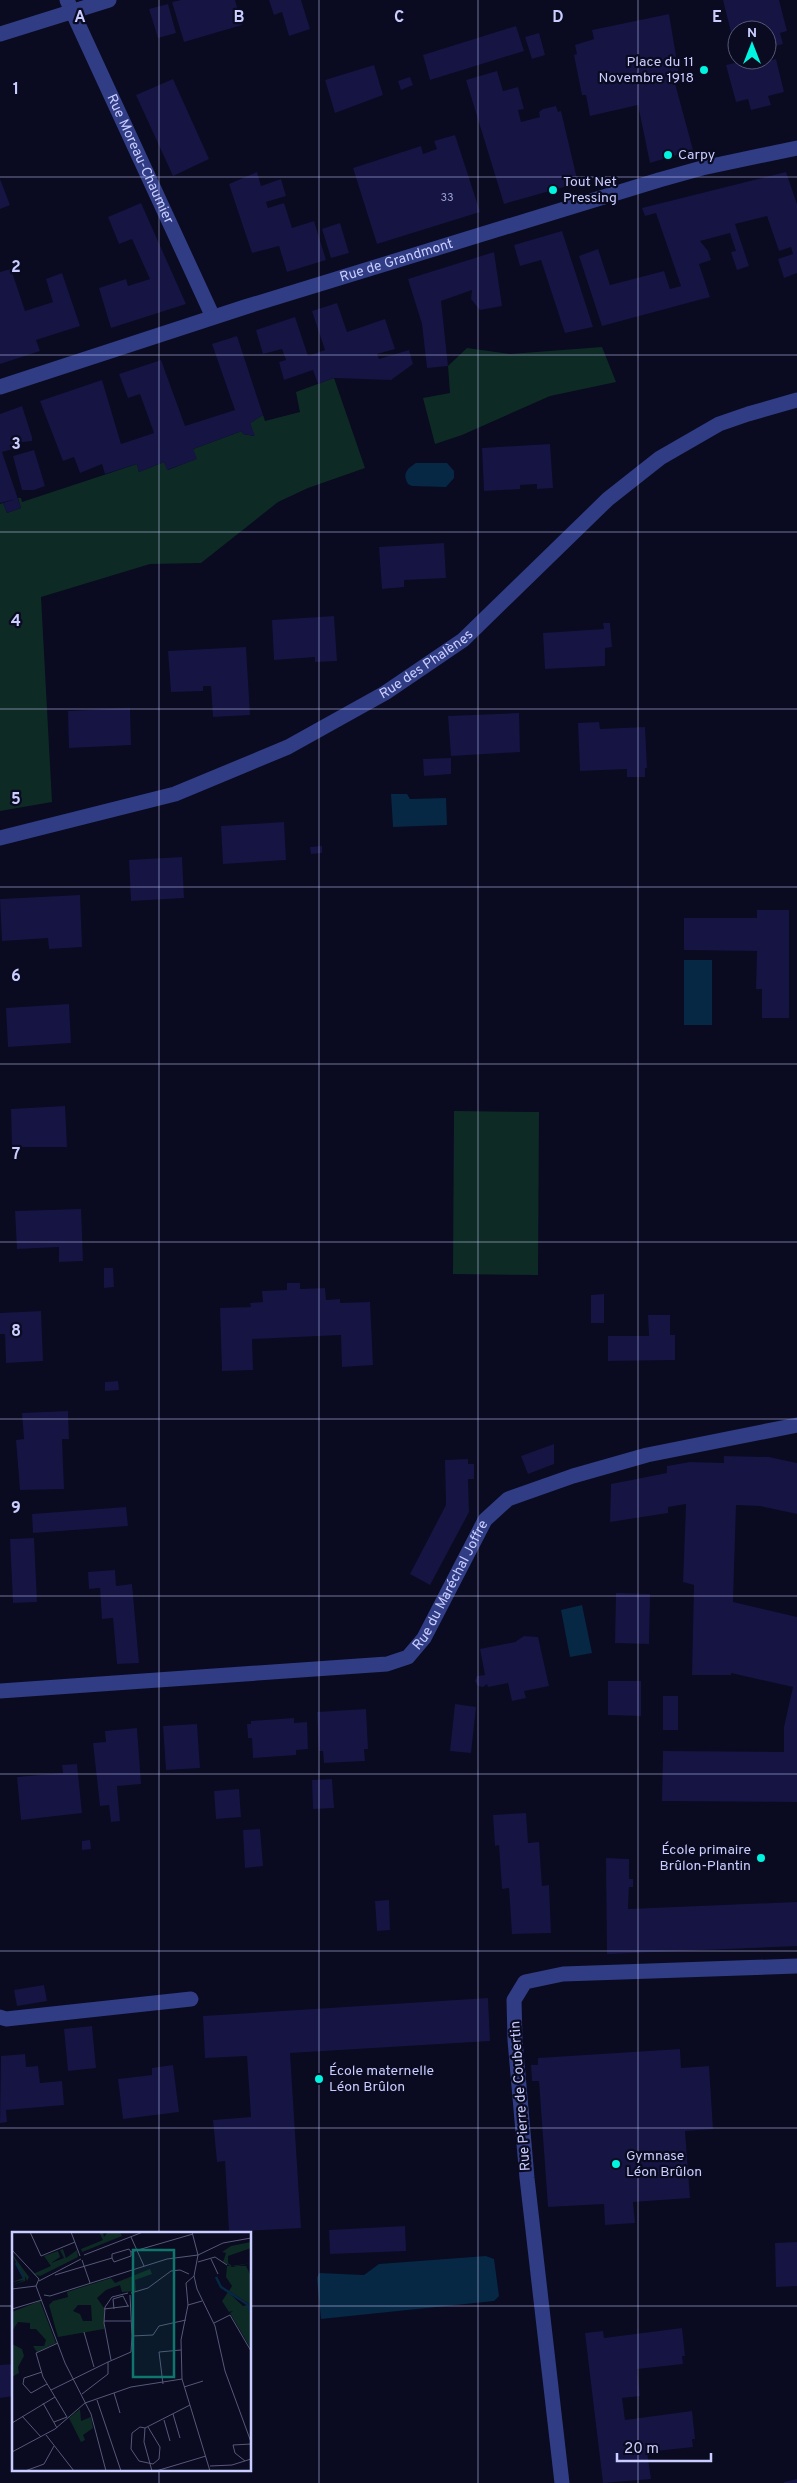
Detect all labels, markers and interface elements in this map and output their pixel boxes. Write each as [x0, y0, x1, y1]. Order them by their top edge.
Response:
text: A [74, 8, 86, 28]
text: B [233, 8, 245, 28]
text: C [394, 8, 404, 28]
text: D [552, 8, 564, 28]
text: E [712, 8, 722, 28]
north arrow [727, 20, 777, 70]
text: N [747, 25, 757, 42]
place label: Place du 11 Novembre 1918 [599, 54, 694, 87]
marker: Place du 11 Novembre 1918 [698, 64, 710, 76]
text: 1 [13, 80, 19, 100]
street label: Rue Moreau-Chaumier [103, 91, 178, 227]
place label: Carpy [678, 147, 715, 164]
marker: Carpy [662, 149, 674, 161]
place label: Tout Net Pressing [563, 174, 617, 207]
marker: Tout Net Pressing [547, 184, 559, 196]
house number: 33 [440, 191, 454, 205]
street label: Rue de Grandmont [338, 235, 455, 286]
text: 2 [11, 258, 21, 278]
text: 3 [11, 435, 21, 455]
text: 4 [11, 612, 21, 632]
street label: Rue des Phalènes [376, 626, 477, 703]
text: 5 [11, 790, 21, 810]
text: 6 [11, 967, 21, 987]
text: 7 [12, 1145, 20, 1165]
text: 8 [11, 1322, 21, 1342]
text: 9 [11, 1499, 21, 1519]
street label: Rue du Maréchal Joffre [409, 1517, 492, 1654]
place label: École primaire Brûlon-Plantin [660, 1841, 751, 1875]
marker: École primaire Brûlon-Plantin [755, 1852, 767, 1864]
street label: Rue Pierre de Coubertin [507, 2020, 535, 2172]
place label: École maternelle Léon Brûlon [329, 2062, 434, 2096]
marker: École maternelle Léon Brûlon [313, 2073, 325, 2085]
place label: Gymnase Léon Brûlon [626, 2148, 702, 2181]
marker: Gymnase Léon Brûlon [610, 2158, 622, 2170]
inset map [12, 2232, 251, 2470]
scale bar [617, 2430, 711, 2462]
text: 20 m [624, 2440, 659, 2459]

